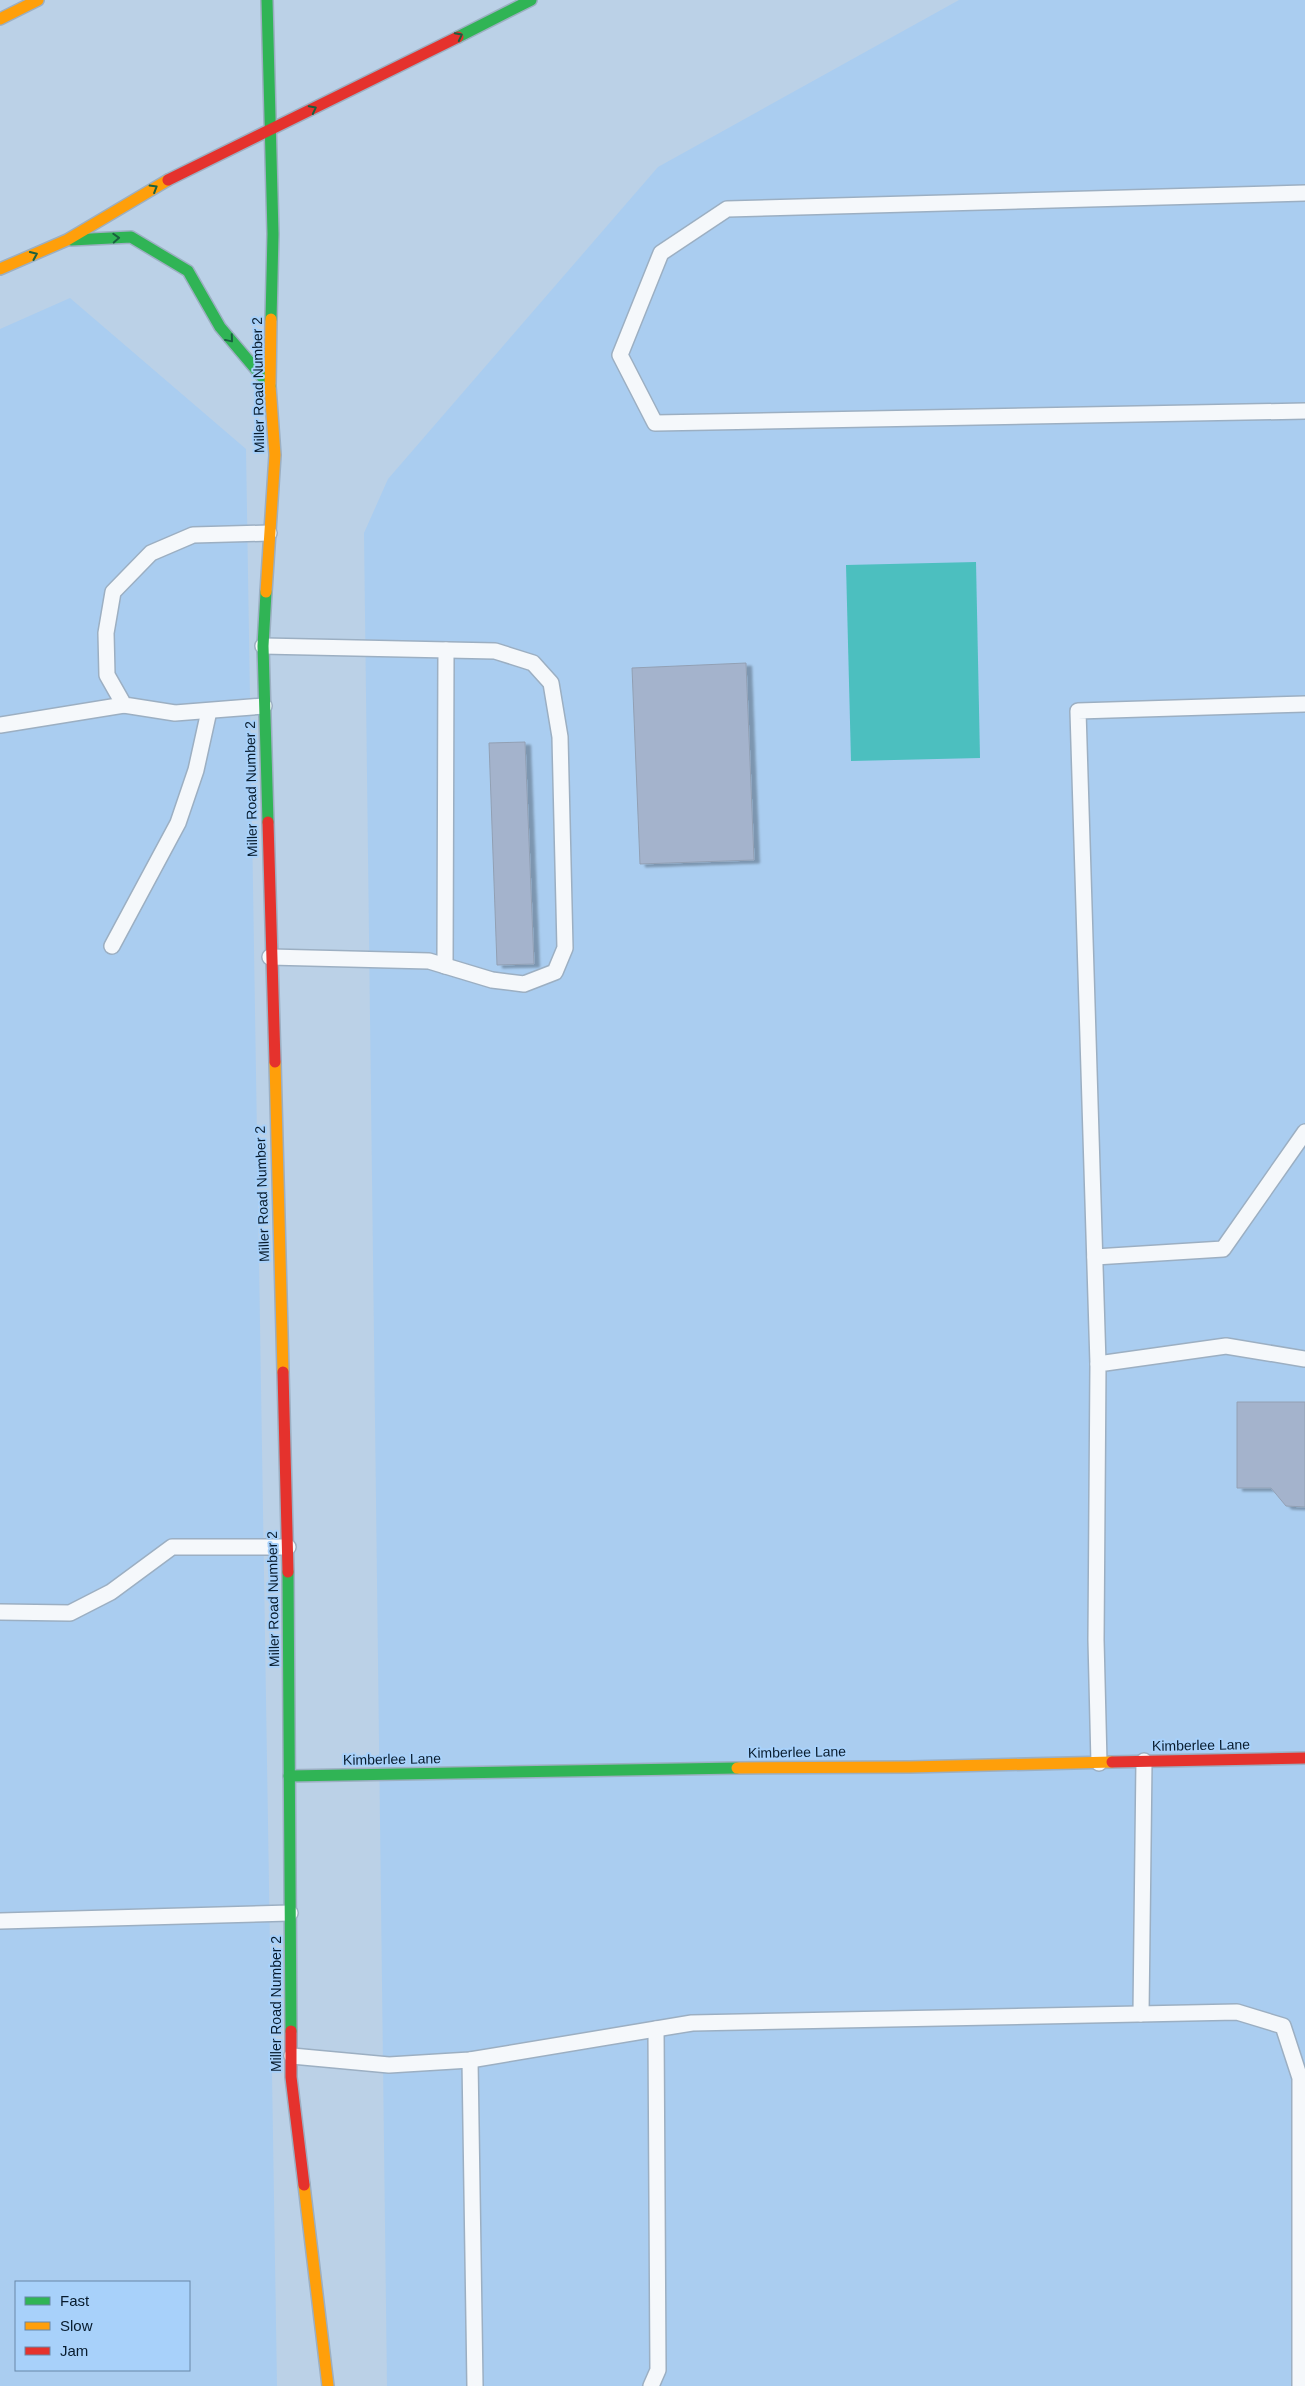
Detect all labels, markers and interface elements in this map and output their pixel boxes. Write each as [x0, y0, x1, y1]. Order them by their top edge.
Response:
one-way arrow [453, 32, 462, 42]
one-way arrow [308, 105, 317, 115]
one-way arrow [149, 185, 158, 195]
one-way arrow [112, 232, 120, 243]
one-way arrow [29, 250, 38, 261]
street label: Miller Road Number 2 [249, 317, 267, 453]
one-way arrow [225, 334, 234, 343]
street label: Miller Road Number 2 [242, 721, 260, 857]
street label: Miller Road Number 2 [252, 1125, 272, 1262]
street label: Miller Road Number 2 [264, 1531, 282, 1667]
street label: Kimberlee Lane [1152, 1736, 1250, 1754]
street label: Kimberlee Lane [748, 1743, 846, 1761]
street label: Kimberlee Lane [343, 1750, 441, 1768]
street label: Miller Road Number 2 [268, 1936, 284, 2072]
legend [15, 2281, 190, 2371]
text: Fast [60, 2292, 90, 2309]
text: Slow [60, 2317, 93, 2334]
text: Jam [60, 2342, 88, 2359]

